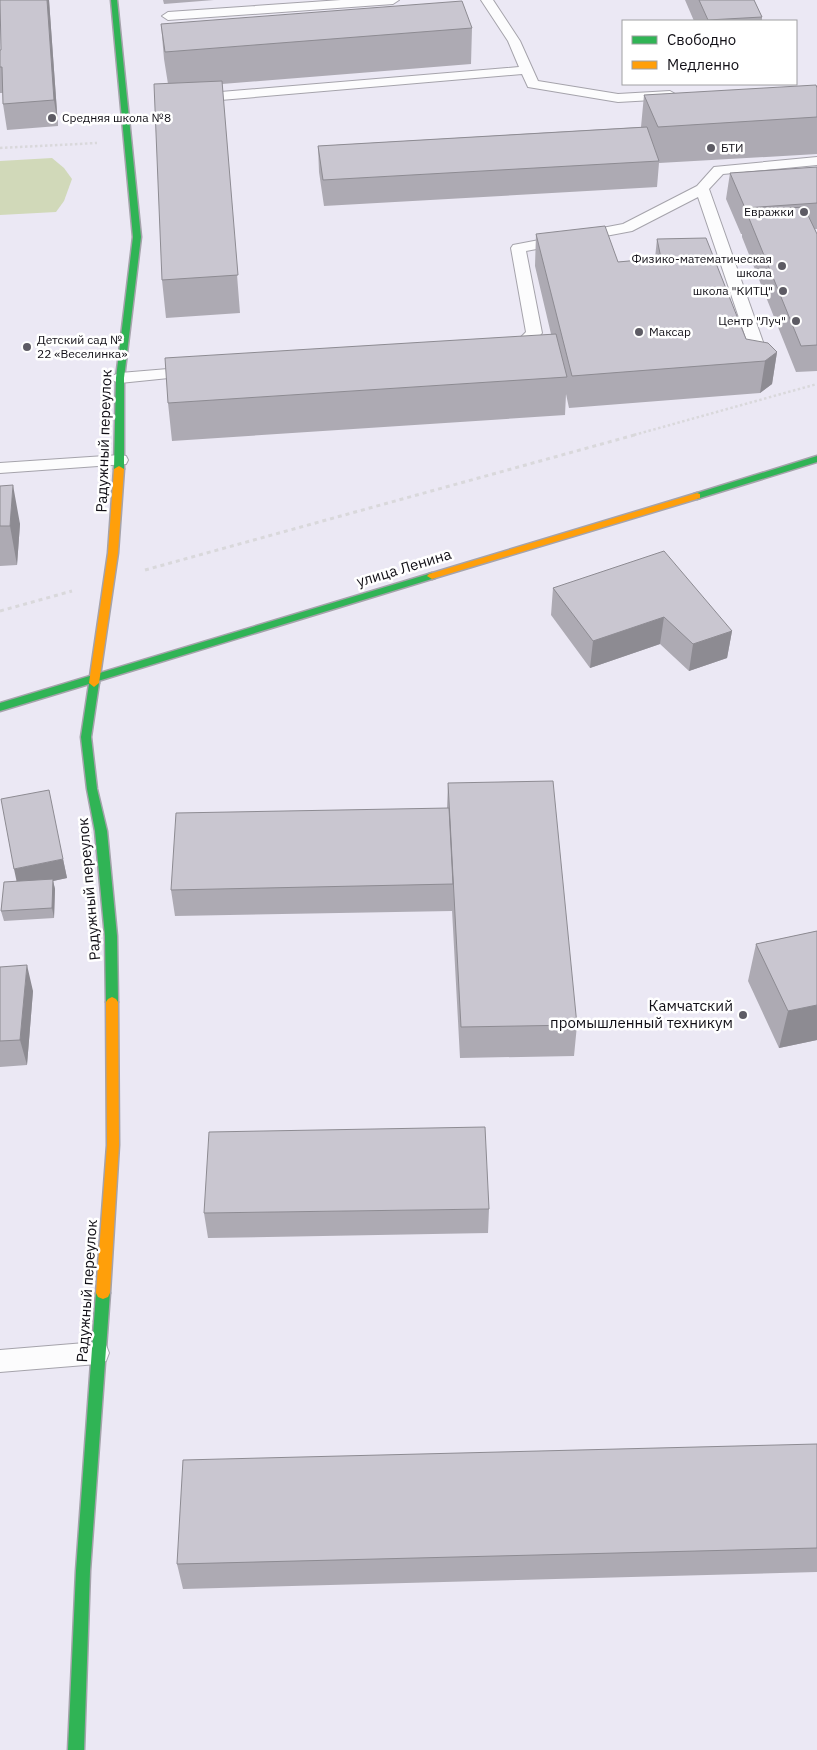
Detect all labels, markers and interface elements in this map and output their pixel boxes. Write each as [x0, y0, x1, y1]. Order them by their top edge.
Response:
legend [622, 20, 797, 85]
text: Свободно [667, 30, 736, 49]
text: Медленно [667, 55, 739, 74]
place label: Средняя школа №8 [62, 110, 171, 125]
marker: Средняя школа №8 [46, 112, 58, 124]
place label: БТИ [721, 140, 744, 155]
marker: БТИ [705, 142, 717, 154]
place label: Евражки [744, 204, 794, 219]
marker: Евражки [798, 206, 810, 218]
place label: Физико-математическая школа [631, 251, 773, 280]
marker: Физико-математическая школа [776, 260, 788, 272]
place label: школа "КИТЦ" [693, 283, 773, 298]
marker: школа "КИТЦ" [777, 285, 789, 297]
place label: Центр "Луч" [718, 313, 786, 328]
marker: Центр "Луч" [790, 315, 802, 327]
place label: Максар [649, 324, 691, 339]
marker: Максар [633, 326, 645, 338]
place label: Детский сад № 22 «Веселинка» [37, 332, 127, 361]
marker: Детский сад № 22 «Веселинка» [21, 341, 33, 353]
street label: Радужный переулок [92, 369, 115, 513]
street label: улица Ленина [354, 544, 454, 591]
street label: Радужный переулок [73, 817, 104, 961]
place label: Камчатский промышленный техникум [550, 996, 733, 1032]
marker: Камчатский промышленный техникум [737, 1009, 749, 1021]
street label: Радужный переулок [72, 1219, 101, 1363]

